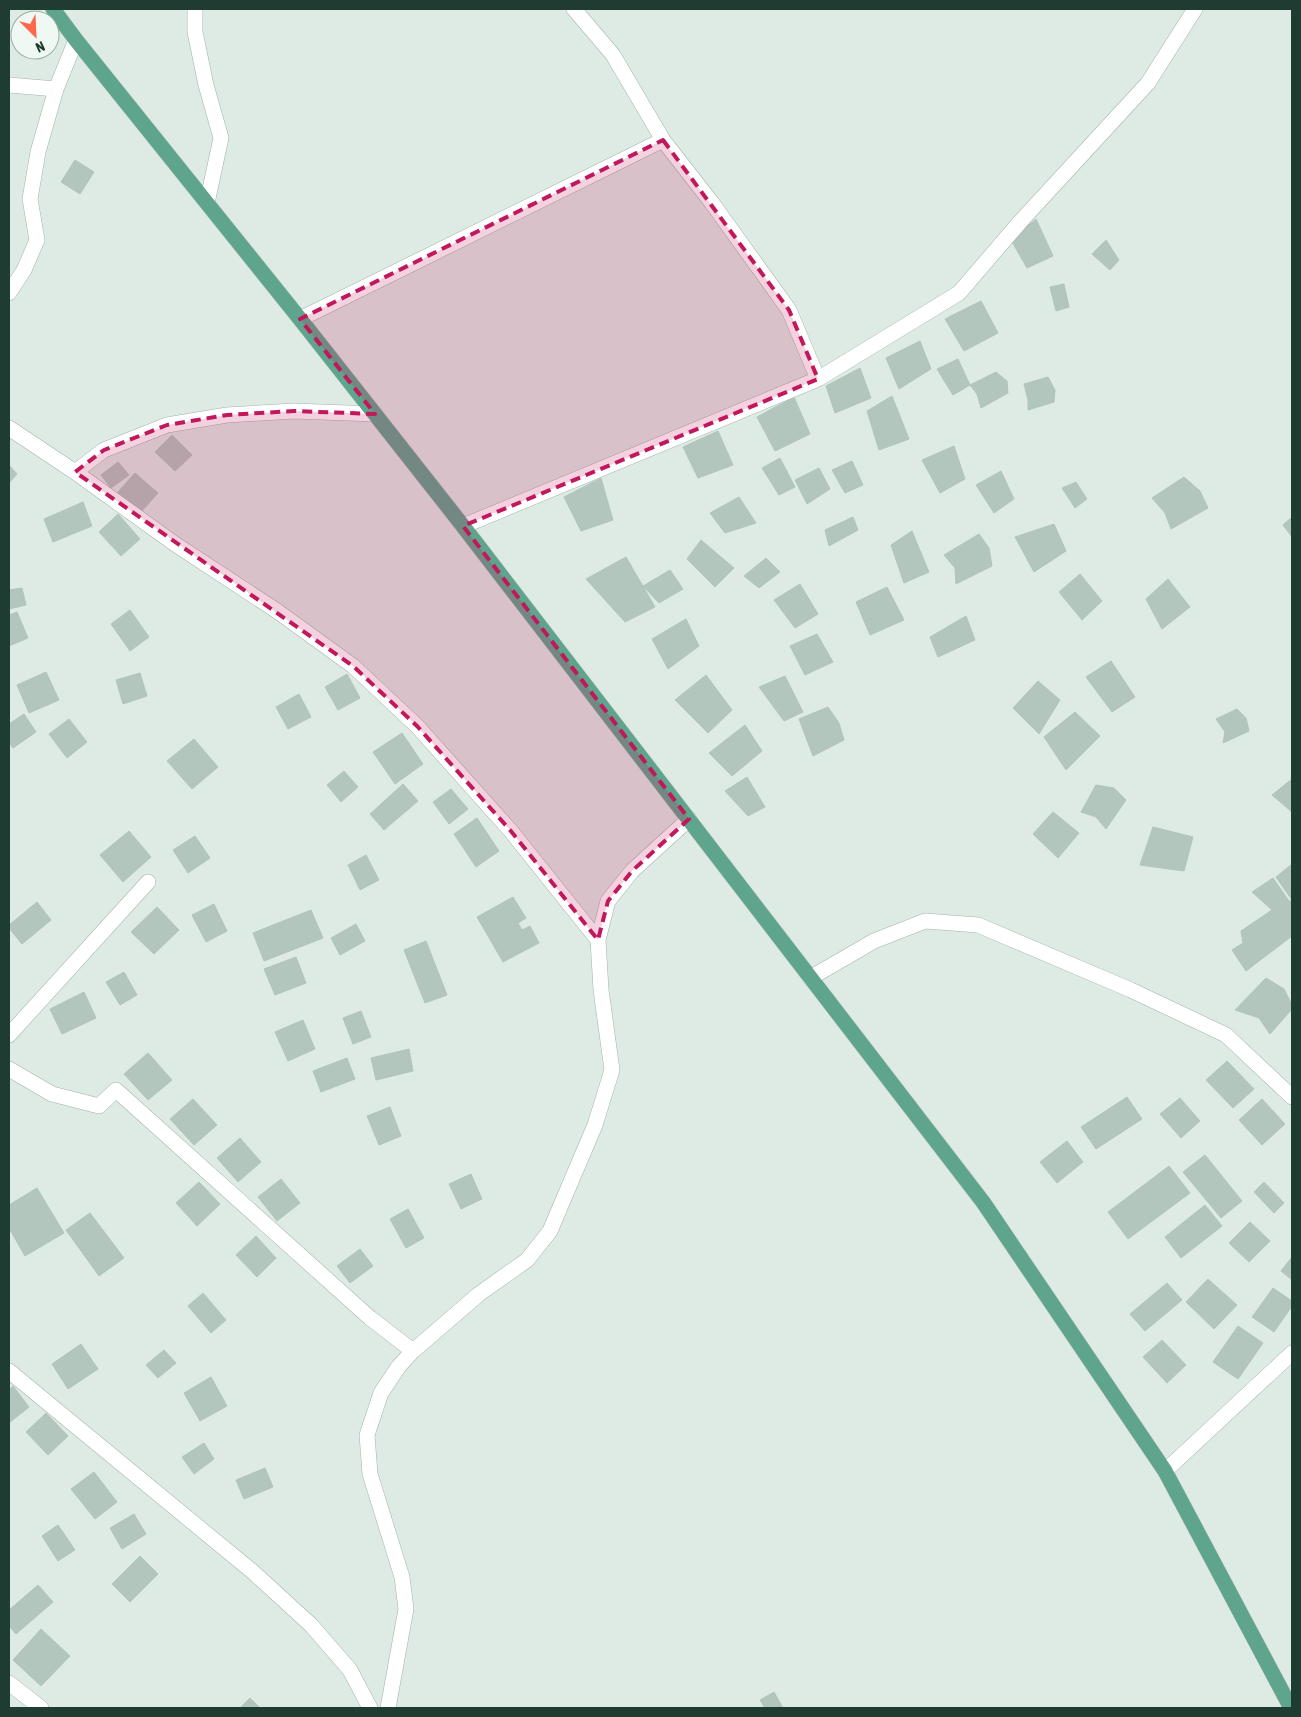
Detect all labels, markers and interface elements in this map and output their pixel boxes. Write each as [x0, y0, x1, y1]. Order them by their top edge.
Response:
north arrow [10, 10, 60, 60]
text: N [33, 38, 47, 56]

